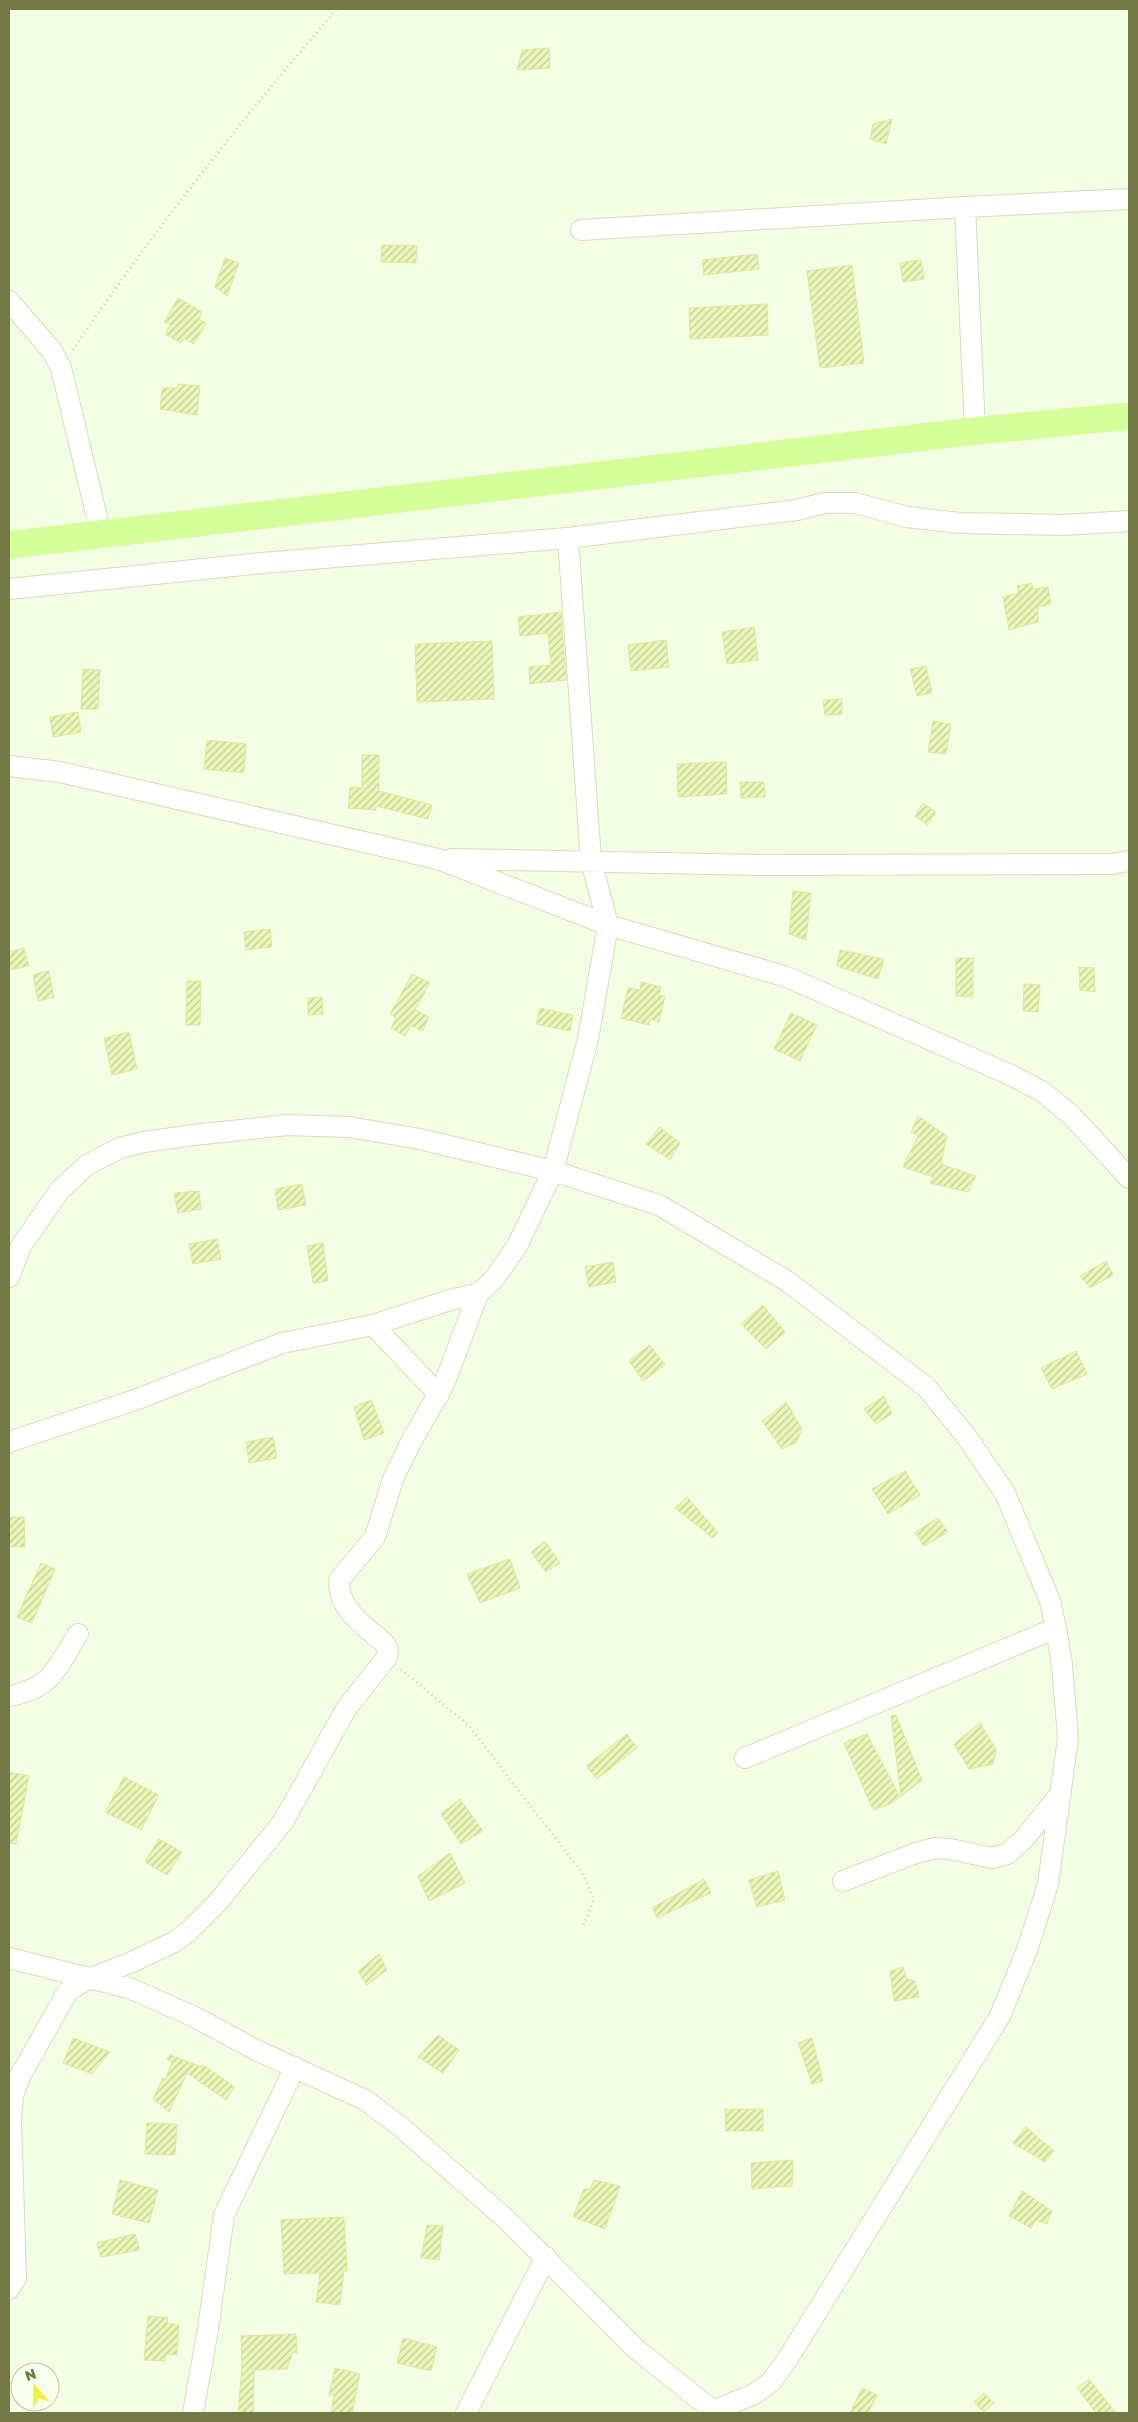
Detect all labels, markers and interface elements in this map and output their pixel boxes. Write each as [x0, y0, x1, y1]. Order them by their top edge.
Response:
north arrow [10, 2362, 60, 2412]
text: N [22, 2365, 38, 2384]

